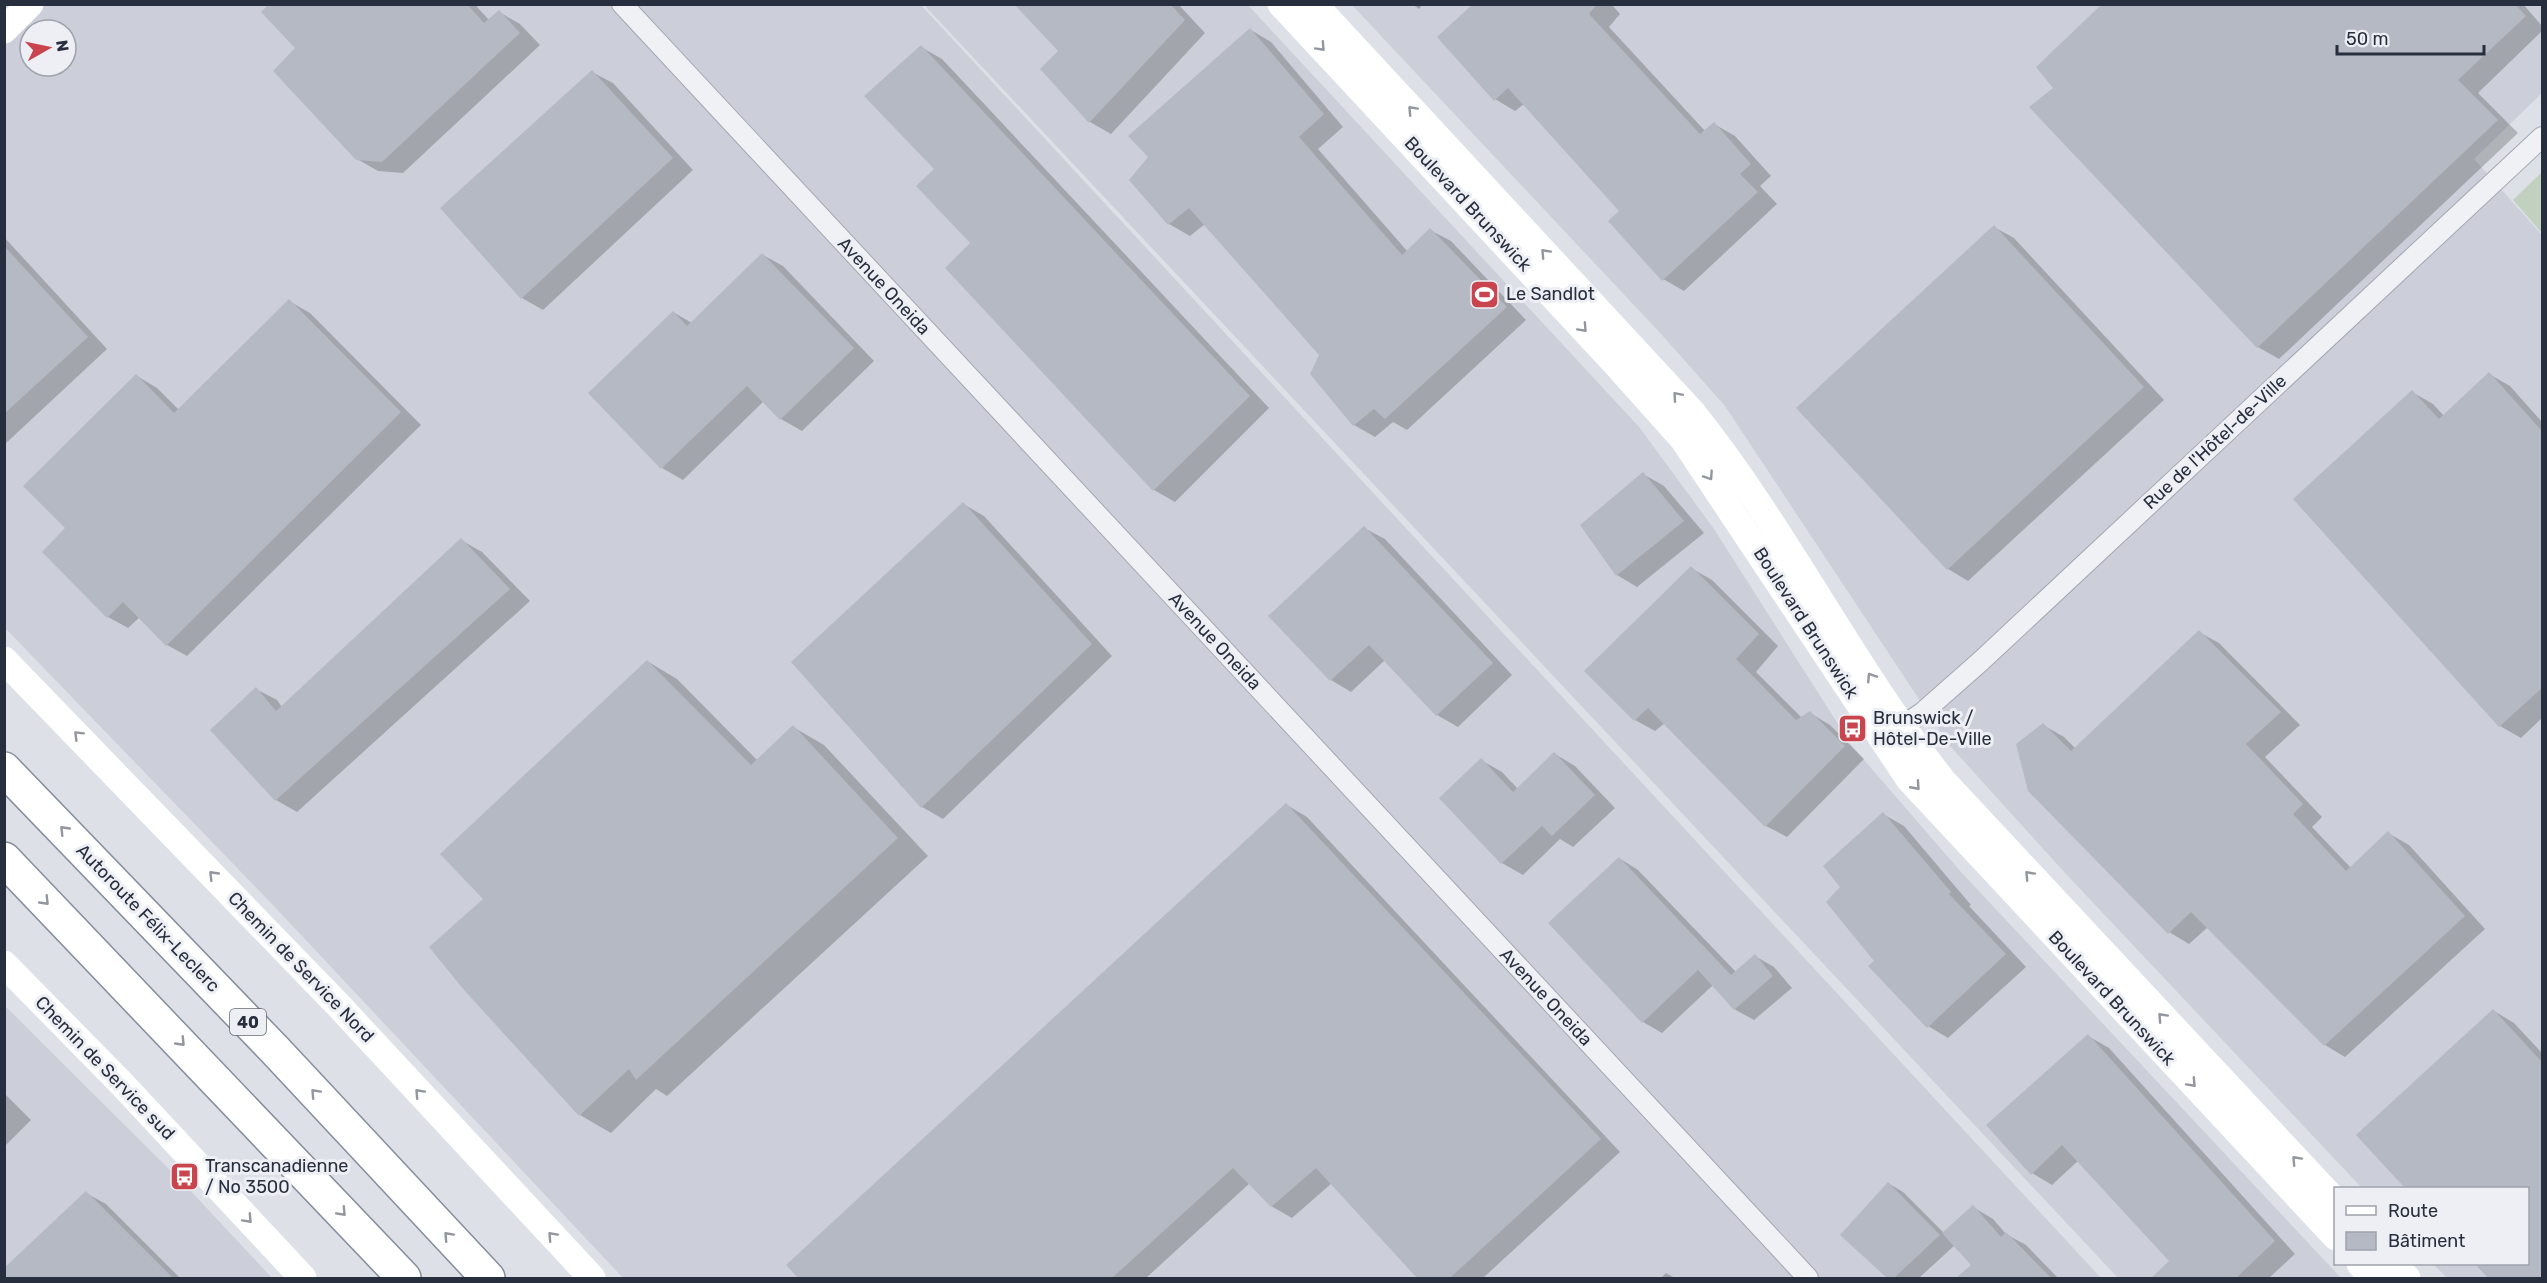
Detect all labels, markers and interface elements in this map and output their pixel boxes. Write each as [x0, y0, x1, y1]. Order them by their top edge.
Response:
north arrow [18, 18, 78, 78]
scale bar [2337, 18, 2484, 56]
text: 50 m [2346, 28, 2389, 50]
text: N [52, 39, 73, 53]
one-way arrow [1314, 40, 1325, 51]
one-way arrow [1408, 106, 1419, 116]
street label: Boulevard Brunswick [1400, 132, 1537, 276]
street label: Avenue Oneida [833, 233, 935, 339]
one-way arrow [1541, 249, 1552, 259]
sports icon: Le Sandlot [1469, 278, 1501, 310]
place label: Le Sandlot [1506, 283, 1595, 305]
one-way arrow [1576, 321, 1587, 332]
street label: Rue de l'Hôtel-de-Ville [2139, 370, 2291, 514]
one-way arrow [1673, 392, 1684, 403]
one-way arrow [1702, 470, 1714, 480]
street label: Boulevard Brunswick [1749, 543, 1864, 703]
street label: Avenue Oneida [1164, 588, 1266, 694]
one-way arrow [1867, 673, 1878, 684]
place label: Brunswick / Hôtel-De-Ville [1873, 707, 1992, 750]
bus stop icon: Brunswick / Hôtel-De-Ville [1836, 712, 1868, 744]
one-way arrow [74, 731, 85, 742]
one-way arrow [1909, 780, 1920, 790]
one-way arrow [61, 827, 72, 838]
street label: Autoroute Félix-Leclerc [72, 839, 225, 997]
one-way arrow [210, 871, 221, 882]
one-way arrow [2025, 871, 2036, 881]
street label: Chemin de Service Nord [223, 887, 379, 1047]
one-way arrow [38, 894, 49, 905]
street label: Boulevard Brunswick [2044, 926, 2181, 1070]
street label: Avenue Oneida [1495, 944, 1597, 1050]
street label: Chemin de Service sud [31, 991, 179, 1145]
road number: 40 [230, 1009, 266, 1035]
one-way arrow [2159, 1013, 2170, 1024]
one-way arrow [173, 1034, 184, 1045]
one-way arrow [2185, 1076, 2196, 1087]
one-way arrow [311, 1089, 322, 1100]
one-way arrow [416, 1089, 427, 1100]
place label: Transcanadienne / No 3500 [205, 1155, 348, 1198]
one-way arrow [2292, 1156, 2303, 1167]
bus stop icon: Transcanadienne / No 3500 [168, 1160, 200, 1192]
legend [2334, 1187, 2529, 1265]
text: Route [2388, 1200, 2438, 1222]
one-way arrow [335, 1205, 346, 1216]
one-way arrow [241, 1212, 252, 1223]
text: Bâtiment [2388, 1230, 2465, 1252]
one-way arrow [444, 1232, 455, 1242]
one-way arrow [548, 1232, 559, 1242]

